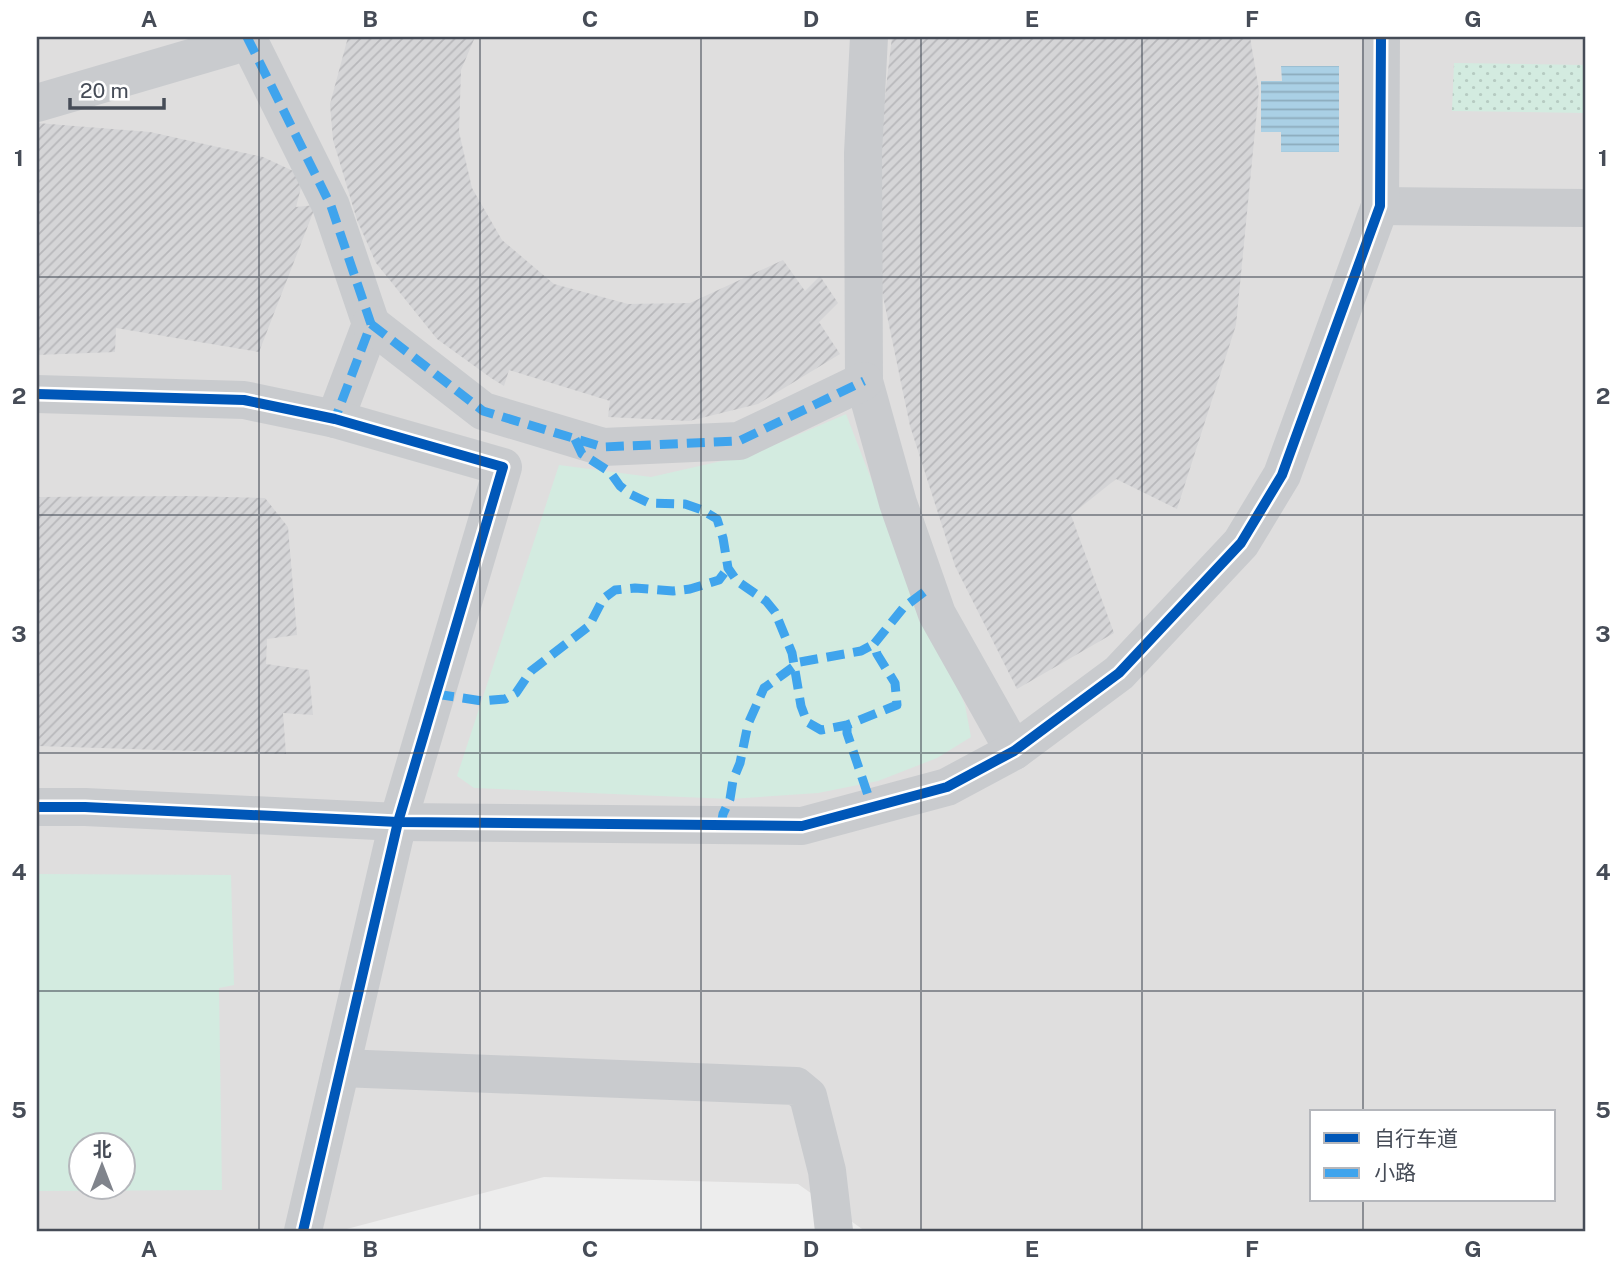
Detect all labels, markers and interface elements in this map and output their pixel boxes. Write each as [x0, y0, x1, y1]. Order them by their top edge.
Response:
text: A [141, 5, 158, 32]
text: B [362, 5, 378, 32]
text: C [582, 5, 598, 32]
text: D [803, 5, 819, 32]
text: E [1025, 5, 1039, 32]
text: F [1245, 5, 1259, 32]
text: G [1464, 5, 1482, 32]
scale bar [70, 66, 164, 110]
text: 20 m [80, 78, 129, 103]
text: 1 [14, 144, 24, 171]
text: 1 [1598, 144, 1608, 171]
text: 2 [12, 382, 26, 409]
text: 2 [1596, 382, 1610, 409]
text: 3 [11, 620, 27, 647]
text: 3 [1595, 620, 1611, 647]
text: 4 [11, 858, 27, 885]
text: 4 [1595, 858, 1611, 885]
text: 5 [11, 1096, 27, 1123]
text: 5 [1595, 1096, 1611, 1123]
legend [1310, 1110, 1556, 1202]
text: 自行车道 [1374, 1126, 1458, 1151]
north arrow [66, 1132, 136, 1202]
text: 北 [92, 1138, 112, 1160]
text: 小路 [1374, 1160, 1416, 1185]
text: A [141, 1235, 158, 1262]
text: B [362, 1235, 378, 1262]
text: C [582, 1235, 598, 1262]
text: D [803, 1235, 819, 1262]
text: E [1025, 1235, 1039, 1262]
text: F [1245, 1235, 1259, 1262]
text: G [1464, 1235, 1482, 1262]

